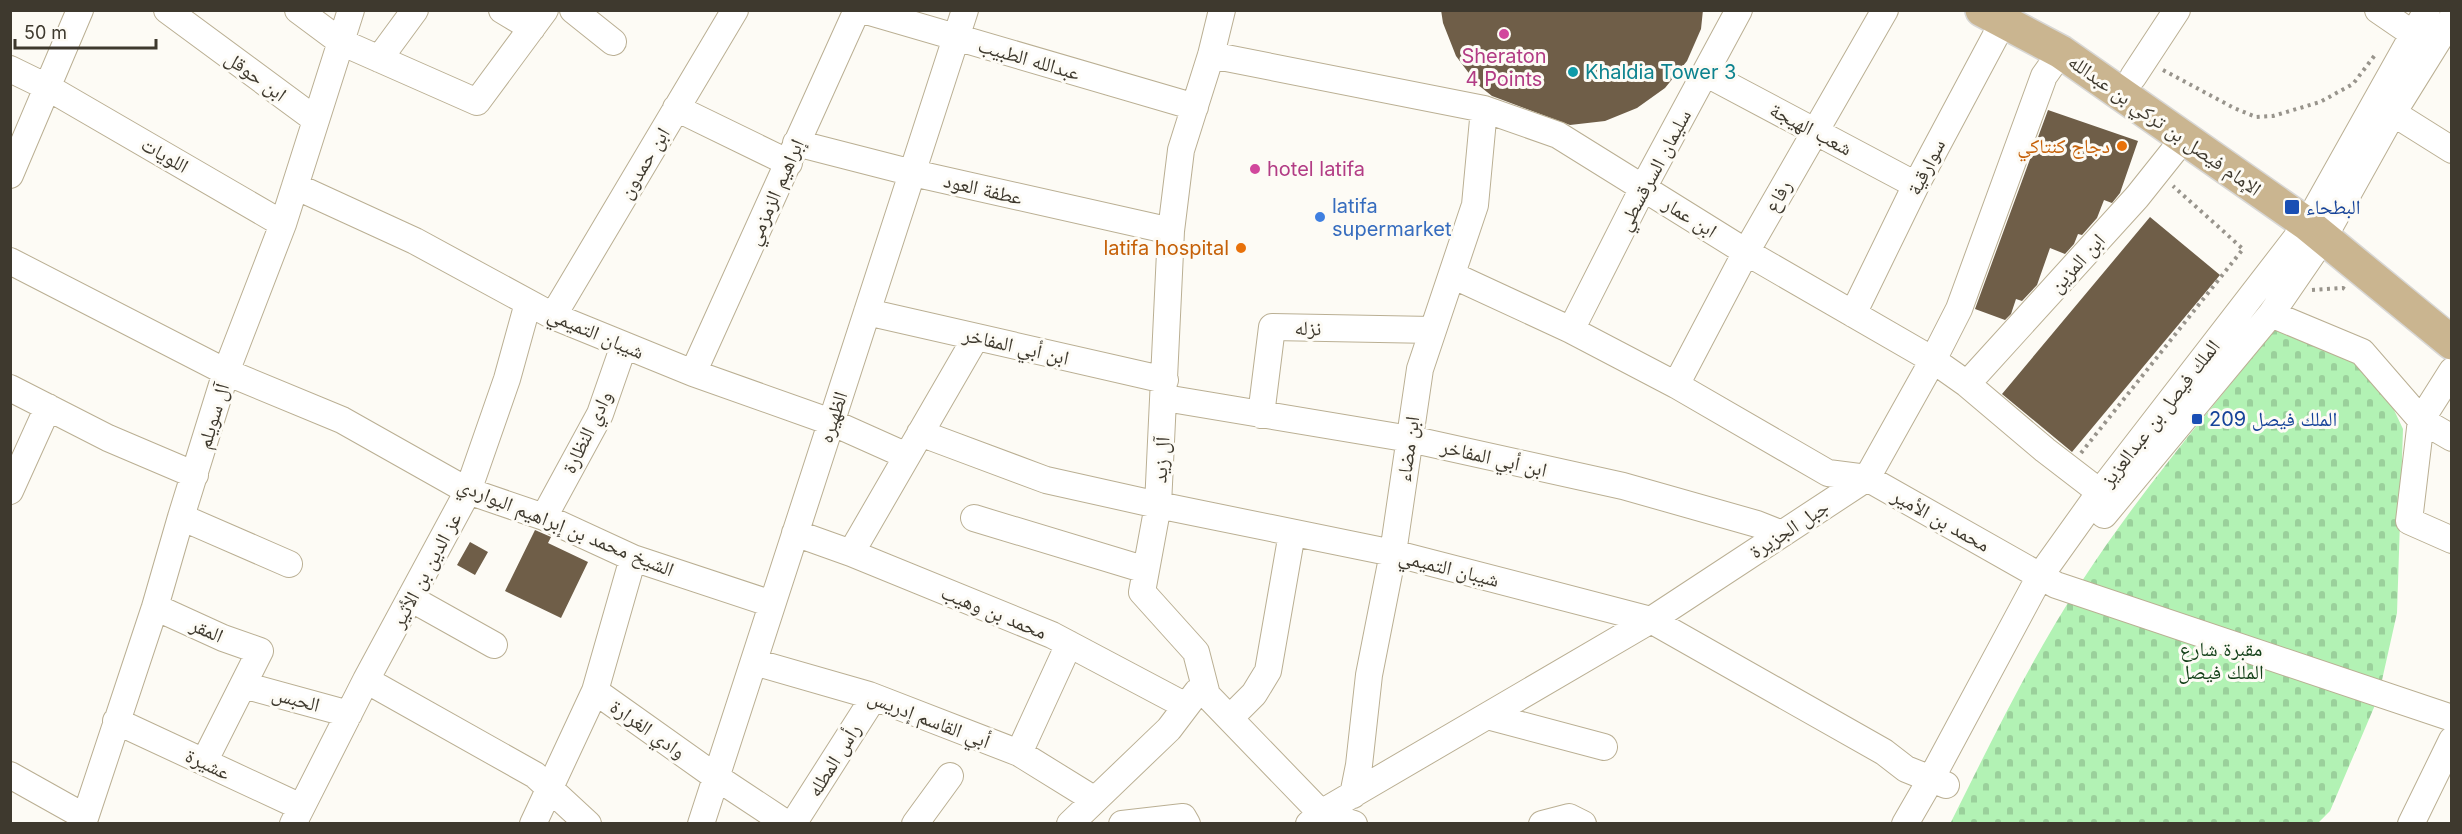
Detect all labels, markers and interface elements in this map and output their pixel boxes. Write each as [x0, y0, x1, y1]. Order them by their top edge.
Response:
scale bar [15, 12, 156, 50]
text: 50 m [24, 22, 67, 43]
marker: Sheraton 4 Points [1497, 27, 1511, 41]
street label: عبدالله الطبيب [975, 33, 1083, 85]
place label: Sheraton 4 Points [1461, 44, 1547, 91]
street label: ابن حوقل [221, 46, 291, 106]
street label: الإمام فيصل بن تركي بن عبدالله [2062, 49, 2266, 204]
place label: Khaldia Tower 3 [1585, 60, 1736, 84]
marker: Khaldia Tower 3 [1566, 65, 1580, 79]
street label: شعب الهيجة [1766, 97, 1856, 161]
street label: سليمان السرقسطي [1612, 105, 1700, 237]
street label: ابن حمدون [613, 123, 675, 203]
street label: اللويات [137, 132, 193, 178]
place label: دجاج كنتاكي [2017, 134, 2110, 162]
street label: إبراهيم الزمزمي [741, 135, 813, 251]
street label: سوارقية [1902, 135, 1950, 199]
marker: دجاج كنتاكي [2115, 139, 2129, 153]
place label: hotel latifa [1267, 157, 1365, 181]
marker: hotel latifa [1248, 162, 1262, 176]
street label: عطفة العود [941, 168, 1025, 210]
street label: رفاع [1759, 176, 1798, 217]
street label: ابن عمار [1658, 191, 1721, 243]
place label: latifa supermarket [1332, 194, 1452, 241]
place label: البطحاء [2306, 195, 2361, 219]
marker: البطحاء [2283, 198, 2301, 216]
marker: latifa supermarket [1313, 210, 1327, 224]
street label: ابن المزين [2044, 228, 2110, 298]
place label: latifa hospital [1103, 236, 1229, 260]
marker: latifa hospital [1234, 241, 1248, 255]
street label: شيبان التميمي [543, 302, 648, 368]
street label: نزله [1294, 316, 1322, 340]
street label: ابن أبي المفاخر [959, 322, 1071, 374]
street label: الملك فيصل بن عبدالعزيز [2095, 335, 2225, 492]
street label: آل سويلم [192, 380, 236, 452]
street label: وادي النظارة [557, 387, 621, 479]
street label: الظهيره [813, 388, 853, 446]
place label: الملك فيصل 209 [2209, 407, 2337, 431]
marker: الملك فيصل 209 [2190, 412, 2204, 426]
street label: ابن مضاء [1392, 415, 1424, 483]
street label: ابن أبي المفاخر [1437, 434, 1549, 486]
street label: آل زيد [1147, 435, 1175, 484]
street label: الشيخ محمد بن إبراهيم البواردي [453, 473, 678, 585]
street label: محمد بن الأمير [1887, 483, 1994, 557]
street label: جبل الجزيرة [1745, 494, 1833, 563]
street label: عز الدين بن الأثير [385, 508, 466, 632]
street label: شيبان التميمي [1395, 544, 1502, 596]
street label: محمد بن وهيب [938, 580, 1050, 644]
street label: المقر [186, 612, 227, 648]
park label: مقبرة شارع الملك فيصل [2178, 637, 2264, 684]
street label: الحبس [269, 681, 323, 717]
street label: أبي القاسم إدريس [863, 685, 993, 757]
street label: وادي الغرارة [603, 694, 690, 767]
street label: رأس المطله [802, 719, 866, 801]
street label: عشيرة [182, 743, 234, 785]

